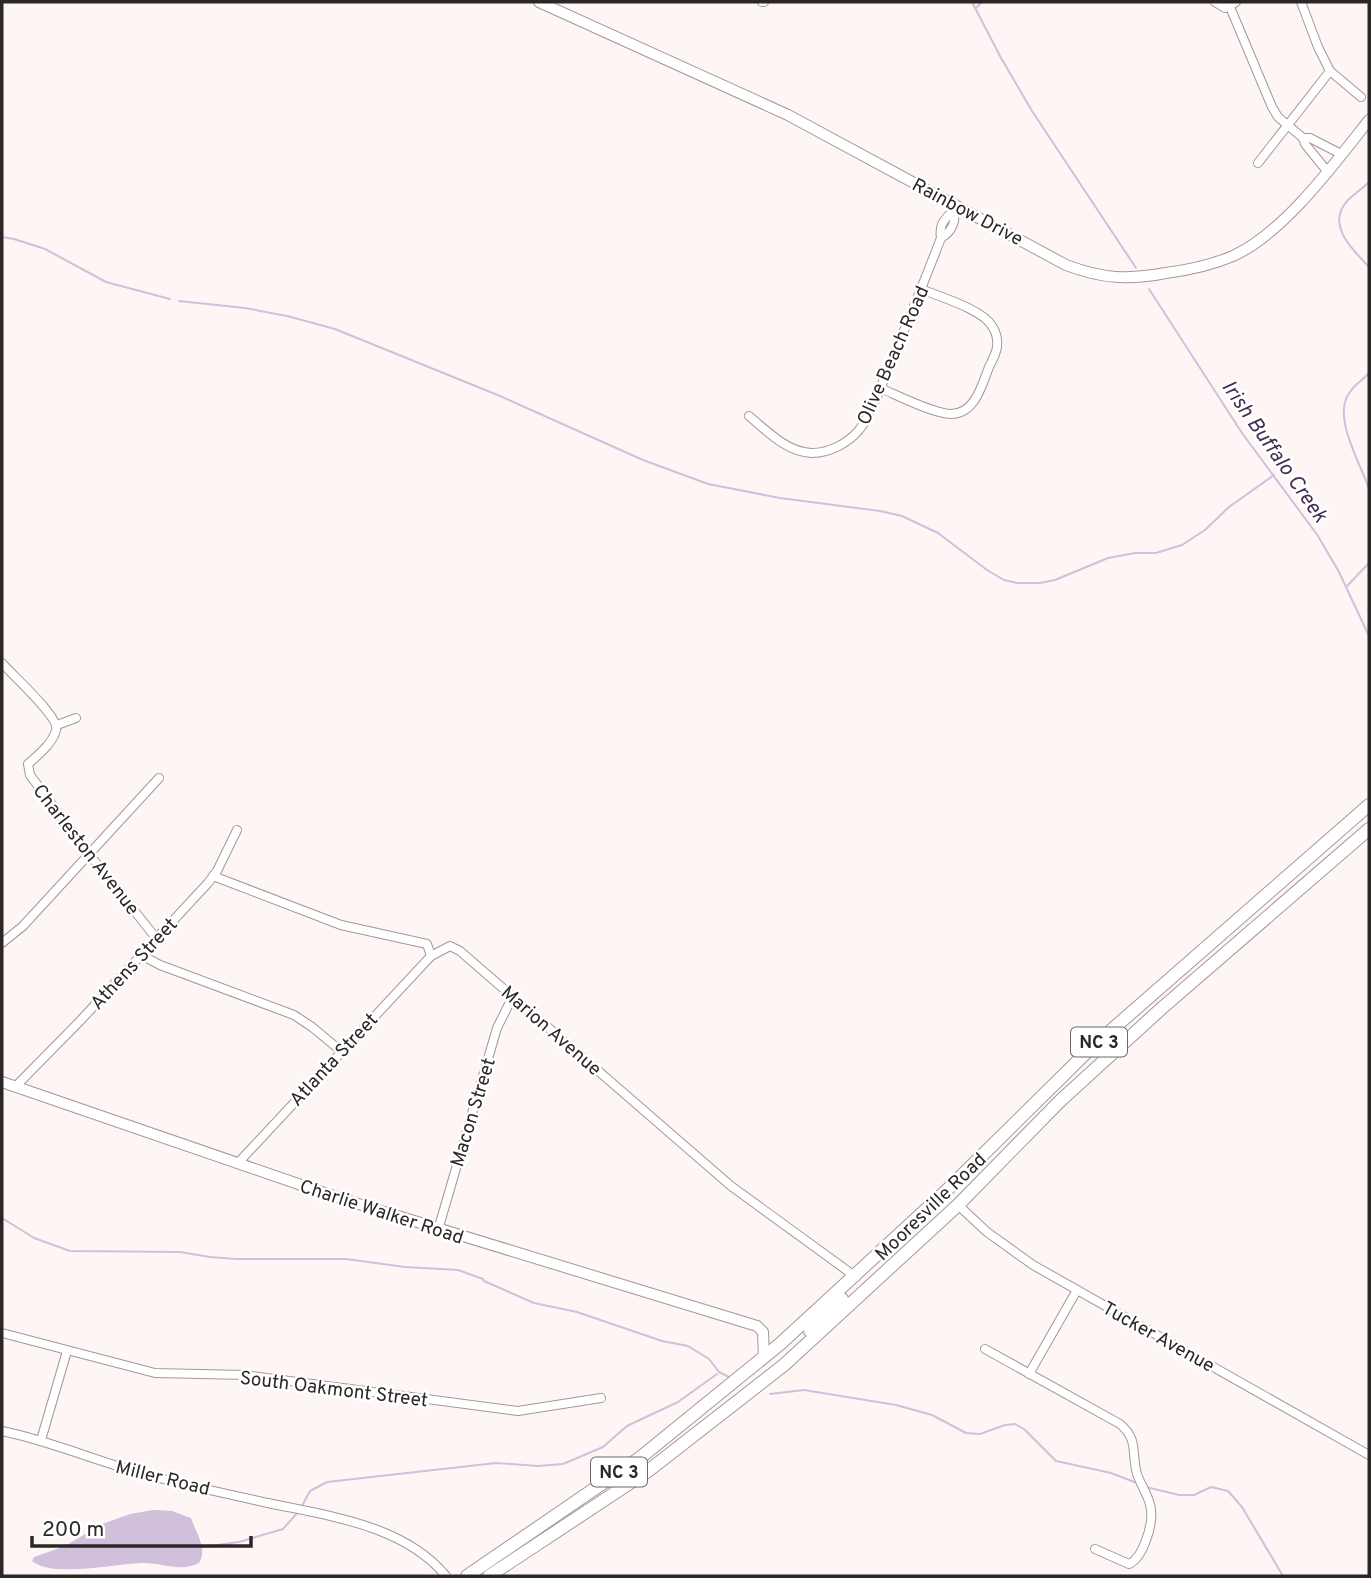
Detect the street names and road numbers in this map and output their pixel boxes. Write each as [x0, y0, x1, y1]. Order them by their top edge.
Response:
street label: Rainbow Drive [907, 173, 1027, 252]
street label: Olive Beach Road [852, 283, 935, 429]
street label: Charleston Avenue [27, 780, 144, 921]
street label: Athens Street [86, 913, 183, 1015]
street label: Marion Avenue [495, 981, 606, 1082]
street label: Atlanta Street [285, 1009, 384, 1112]
road number: NC 3 [1071, 1028, 1127, 1056]
street label: Macon Street [446, 1055, 502, 1170]
street label: Mooresville Road [871, 1148, 992, 1267]
street label: Charlie Walker Road [296, 1175, 466, 1251]
street label: Tucker Avenue [1098, 1297, 1218, 1379]
street label: South Oakmont Street [238, 1367, 429, 1413]
street label: Miller Road [113, 1456, 212, 1502]
road number: NC 3 [591, 1457, 647, 1486]

